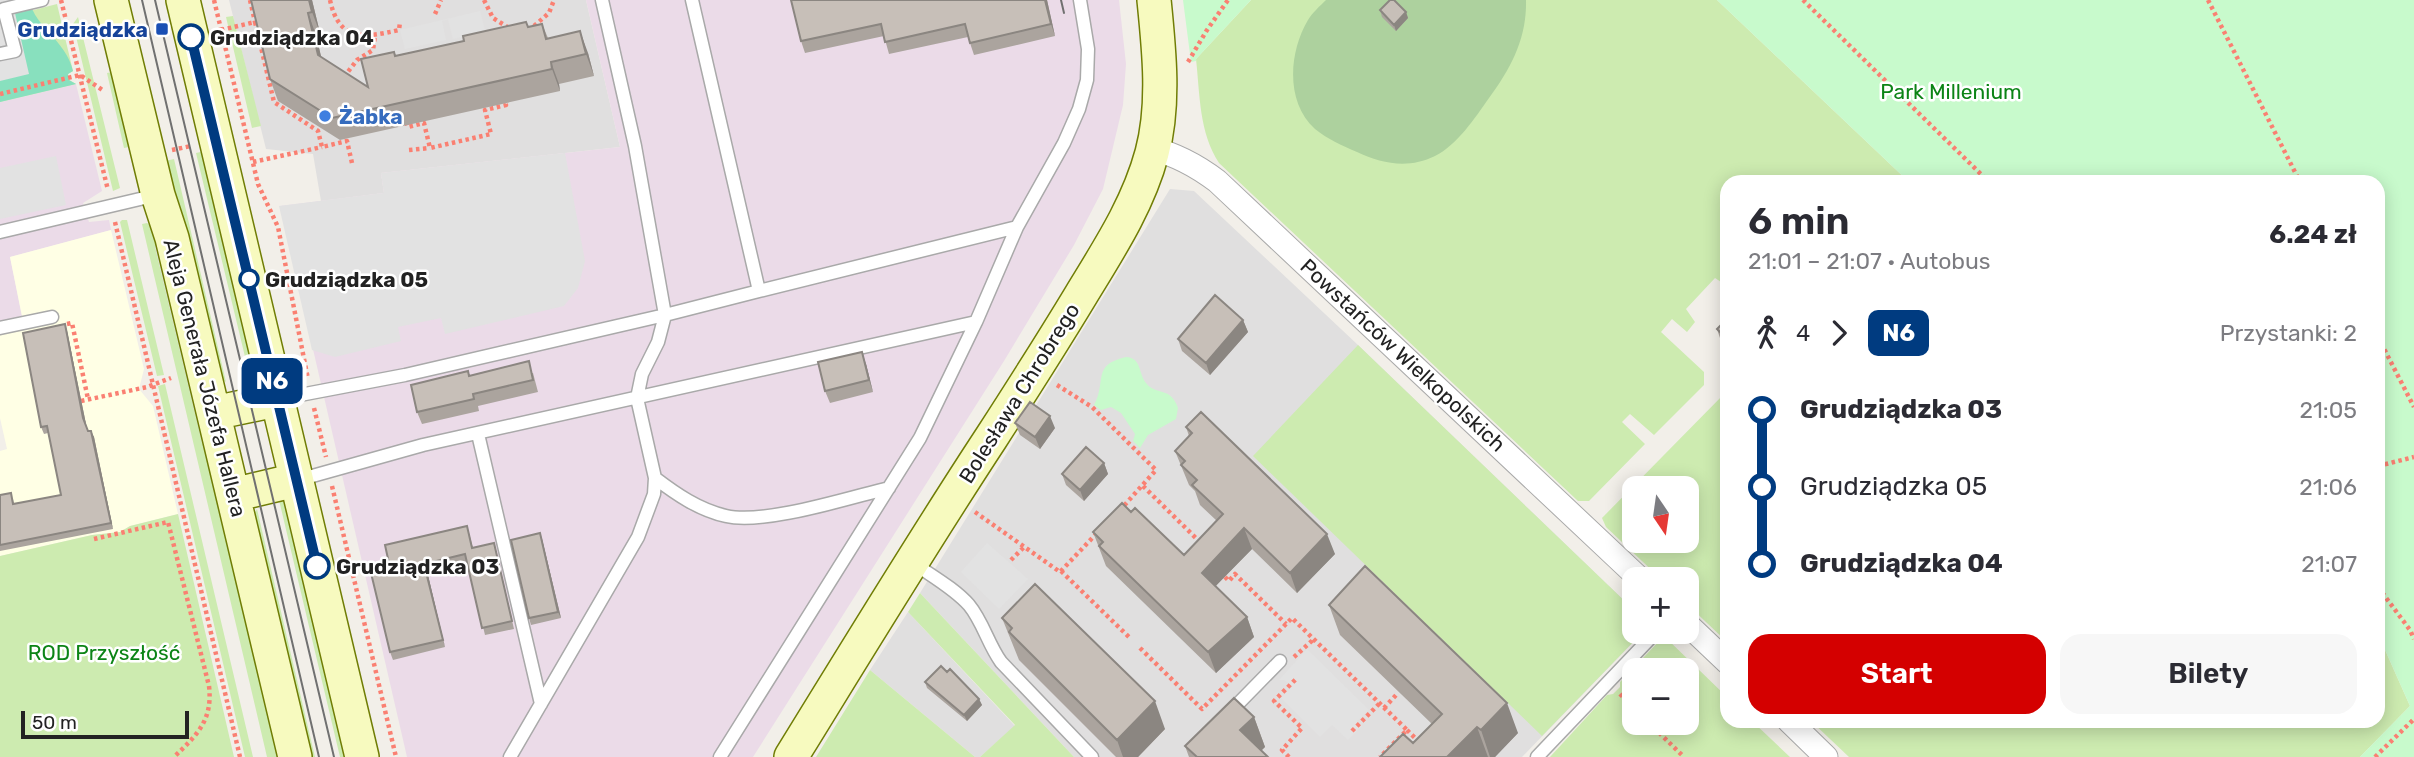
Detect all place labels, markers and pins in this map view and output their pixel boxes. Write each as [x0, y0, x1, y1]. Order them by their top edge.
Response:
place label: Grudziądzka [17, 17, 148, 42]
marker: Grudziądzka [154, 21, 170, 37]
marker: Grudziądzka 04 [178, 24, 204, 50]
place label: Grudziądzka 04 [210, 25, 374, 50]
place label: Żabka [339, 104, 403, 129]
marker: Żabka [317, 108, 333, 124]
place label: Grudziądzka 05 [265, 267, 428, 292]
marker: Grudziądzka 05 [239, 269, 259, 289]
marker: Grudziądzka 03 [304, 553, 330, 579]
place label: Grudziądzka 03 [336, 554, 499, 579]

